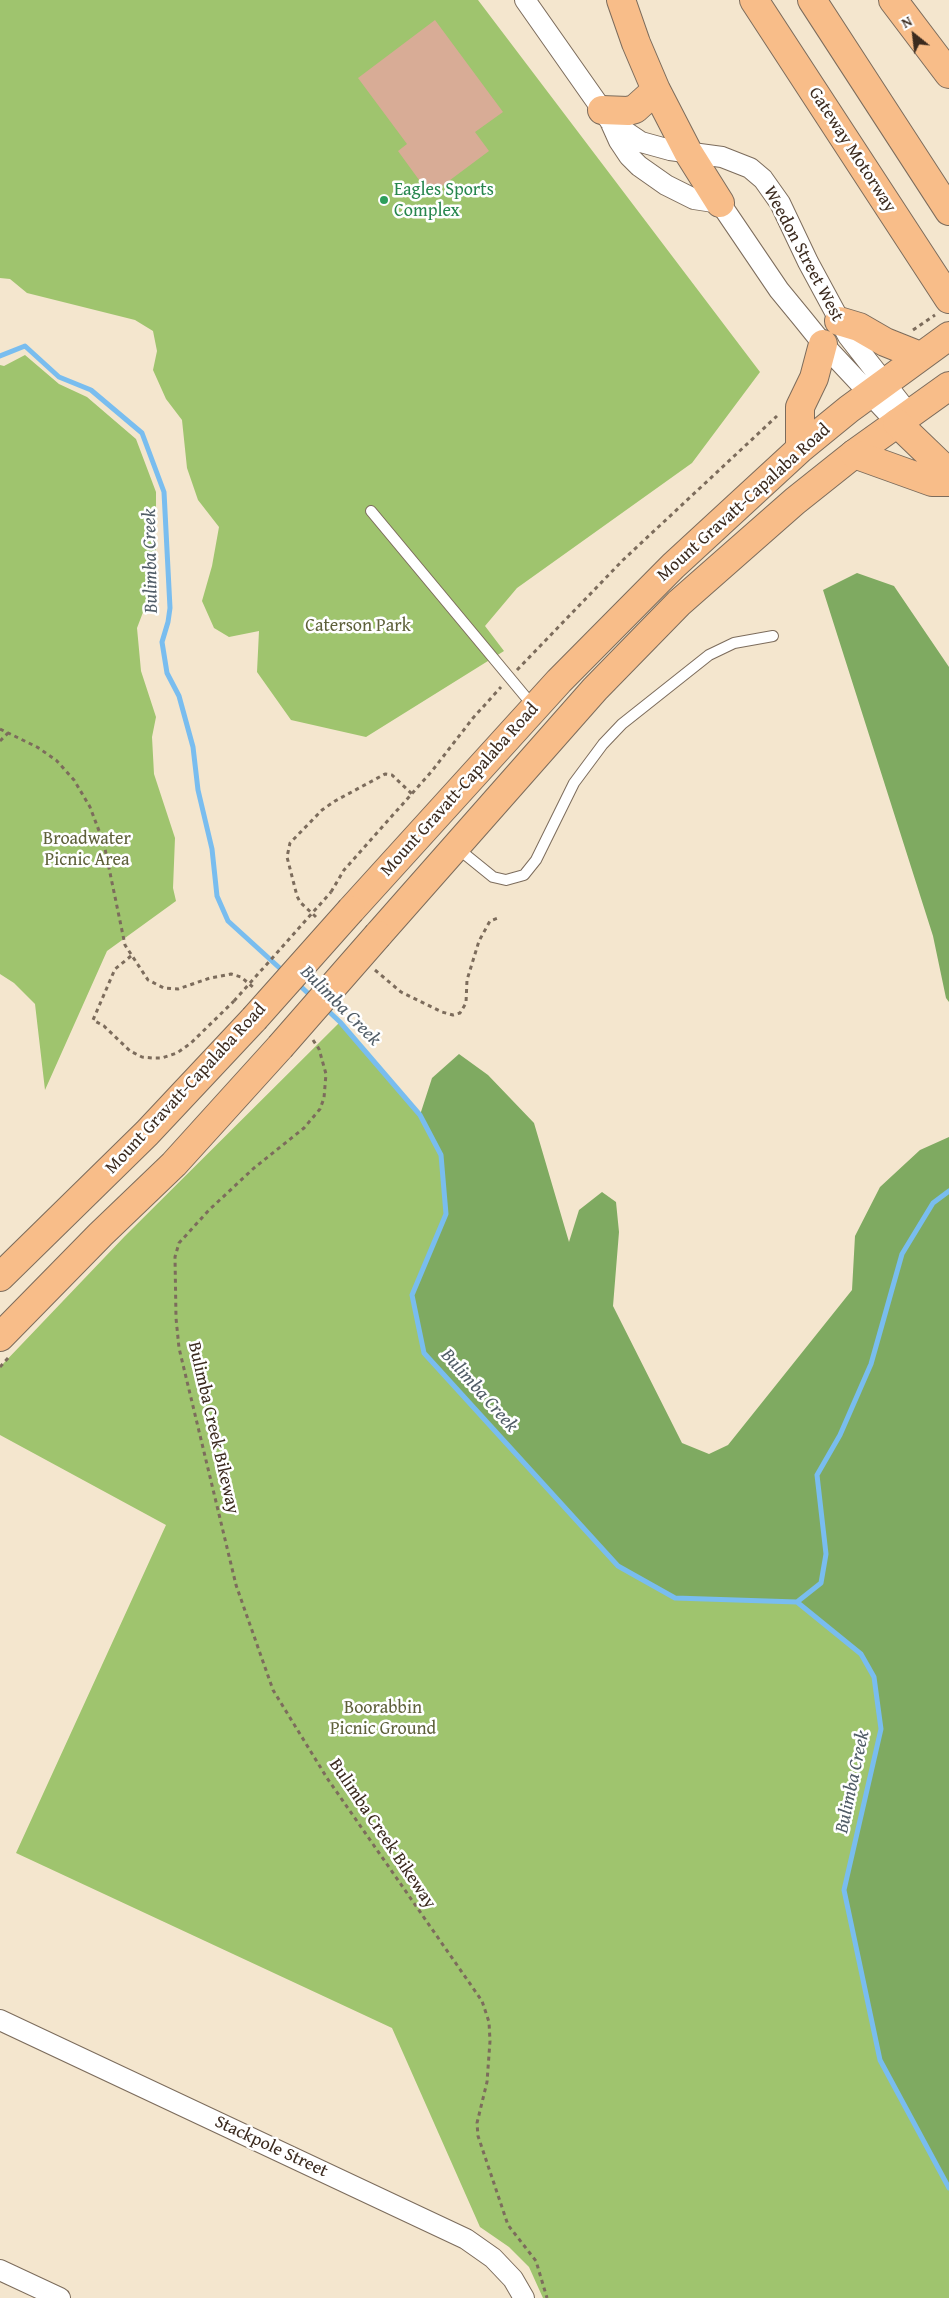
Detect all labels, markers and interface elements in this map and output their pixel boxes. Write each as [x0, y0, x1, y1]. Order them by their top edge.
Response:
north arrow [889, 10, 939, 60]
text: N [898, 11, 916, 33]
street label: Gateway Motorway [804, 83, 900, 217]
place label: Eagles Sports Complex [394, 179, 494, 222]
street label: Weedon Street West [758, 183, 848, 325]
marker: Eagles Sports Complex [378, 194, 390, 206]
street label: Mount Gravatt-Capalaba Road [653, 419, 835, 587]
water label: Bulimba Creek [139, 509, 163, 613]
park label: Caterson Park [305, 615, 411, 637]
street label: Mount Gravatt-Capalaba Road [376, 699, 544, 881]
park label: Broadwater Picnic Area [43, 828, 131, 871]
water label: Bulimba Creek [295, 961, 385, 1051]
street label: Mount Gravatt-Capalaba Road [101, 999, 271, 1179]
street label: Bulimba Creek Bikeway [183, 1340, 243, 1516]
water label: Bulimba Creek [436, 1345, 522, 1437]
park label: Boorabbin Picnic Ground [330, 1697, 436, 1740]
water label: Bulimba Creek [831, 1729, 875, 1835]
street label: Bulimba Creek Bikeway [324, 1755, 440, 1913]
street label: Stackpole Street [211, 2111, 331, 2183]

